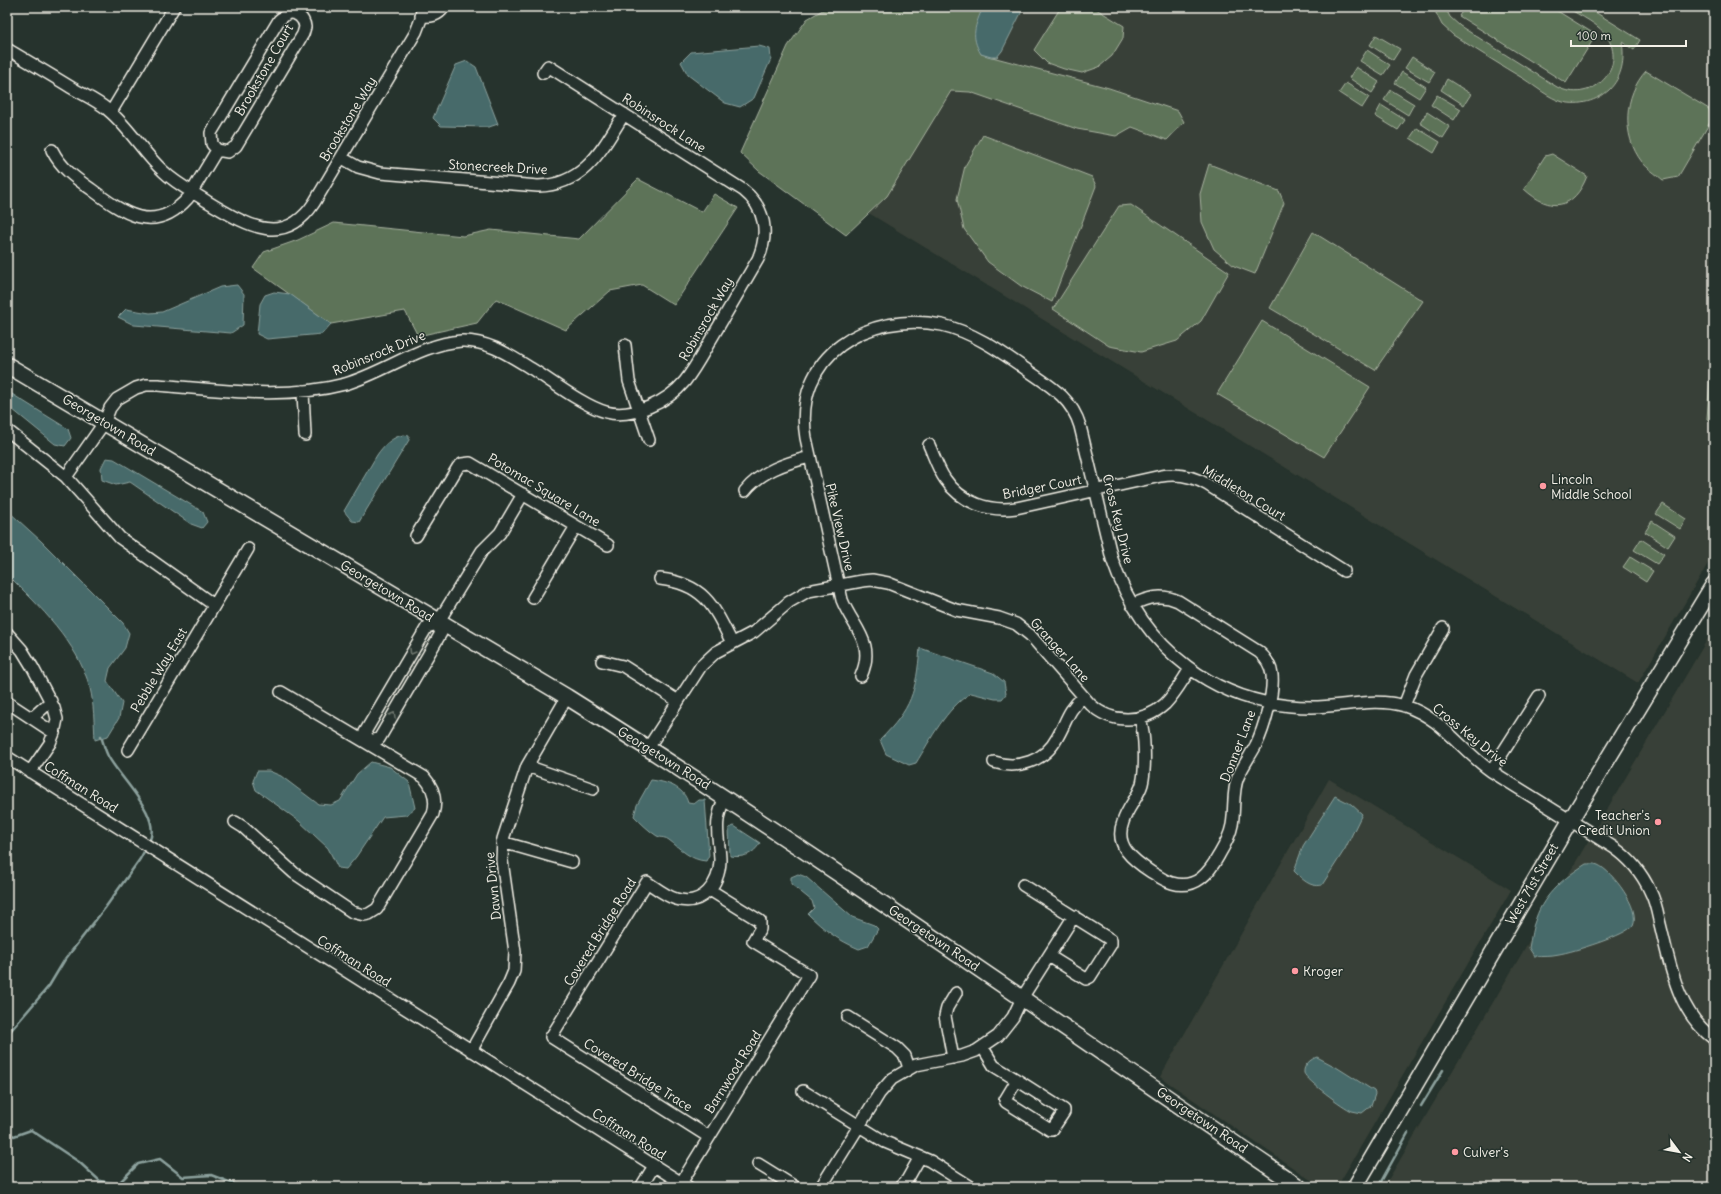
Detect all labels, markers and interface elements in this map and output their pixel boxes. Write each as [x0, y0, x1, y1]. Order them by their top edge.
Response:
street label: Brookstone Court [231, 21, 297, 119]
scale bar [1571, 22, 1686, 48]
text: 100 m [1577, 28, 1611, 43]
street label: Brookstone Way [316, 73, 380, 165]
street label: Robinsrock Lane [619, 90, 709, 156]
street label: Stonecreek Drive [448, 156, 548, 178]
street label: Robinsrock Way [675, 274, 737, 364]
street label: Robinsrock Drive [330, 327, 428, 379]
street label: Georgetown Road [59, 390, 159, 460]
street label: Potomac Square Lane [485, 450, 603, 530]
street label: Middleton Court [1199, 462, 1289, 525]
street label: Bridger Court [1001, 471, 1084, 503]
place label: Lincoln Middle School [1551, 471, 1632, 503]
street label: Cross Key Drive [1099, 472, 1137, 566]
marker: Lincoln Middle School [1538, 481, 1548, 491]
street label: Pike View Drive [822, 482, 858, 572]
street label: Georgetown Road [337, 556, 437, 626]
street label: Granger Lane [1027, 614, 1093, 686]
street label: Pebble Way East [127, 624, 191, 716]
one-way arrow [410, 648, 417, 655]
street label: Cross Key Drive [1429, 699, 1511, 771]
street label: Donner Lane [1216, 708, 1260, 784]
one-way arrow [389, 712, 396, 719]
street label: Georgetown Road [614, 723, 714, 794]
street label: Coffman Road [41, 758, 121, 817]
place label: Teacher's Credit Union [1578, 807, 1650, 839]
marker: Teacher's Credit Union [1653, 817, 1663, 827]
street label: West 71st Street [1502, 840, 1563, 928]
street label: Dawn Drive [481, 851, 505, 921]
street label: Covered Bridge Road [560, 875, 640, 989]
street label: Georgetown Road [885, 901, 983, 975]
street label: Coffman Road [314, 932, 394, 991]
place label: Kroger [1303, 963, 1344, 980]
marker: Kroger [1290, 966, 1300, 976]
street label: Barnwood Road [701, 1027, 765, 1117]
street label: Covered Bridge Trace [580, 1035, 696, 1115]
street label: Georgetown Road [1153, 1083, 1251, 1157]
street label: Coffman Road [589, 1105, 669, 1164]
north arrow [1659, 1132, 1699, 1172]
place label: Culver's [1463, 1144, 1509, 1161]
marker: Culver's [1450, 1147, 1460, 1157]
text: N [1680, 1150, 1695, 1164]

